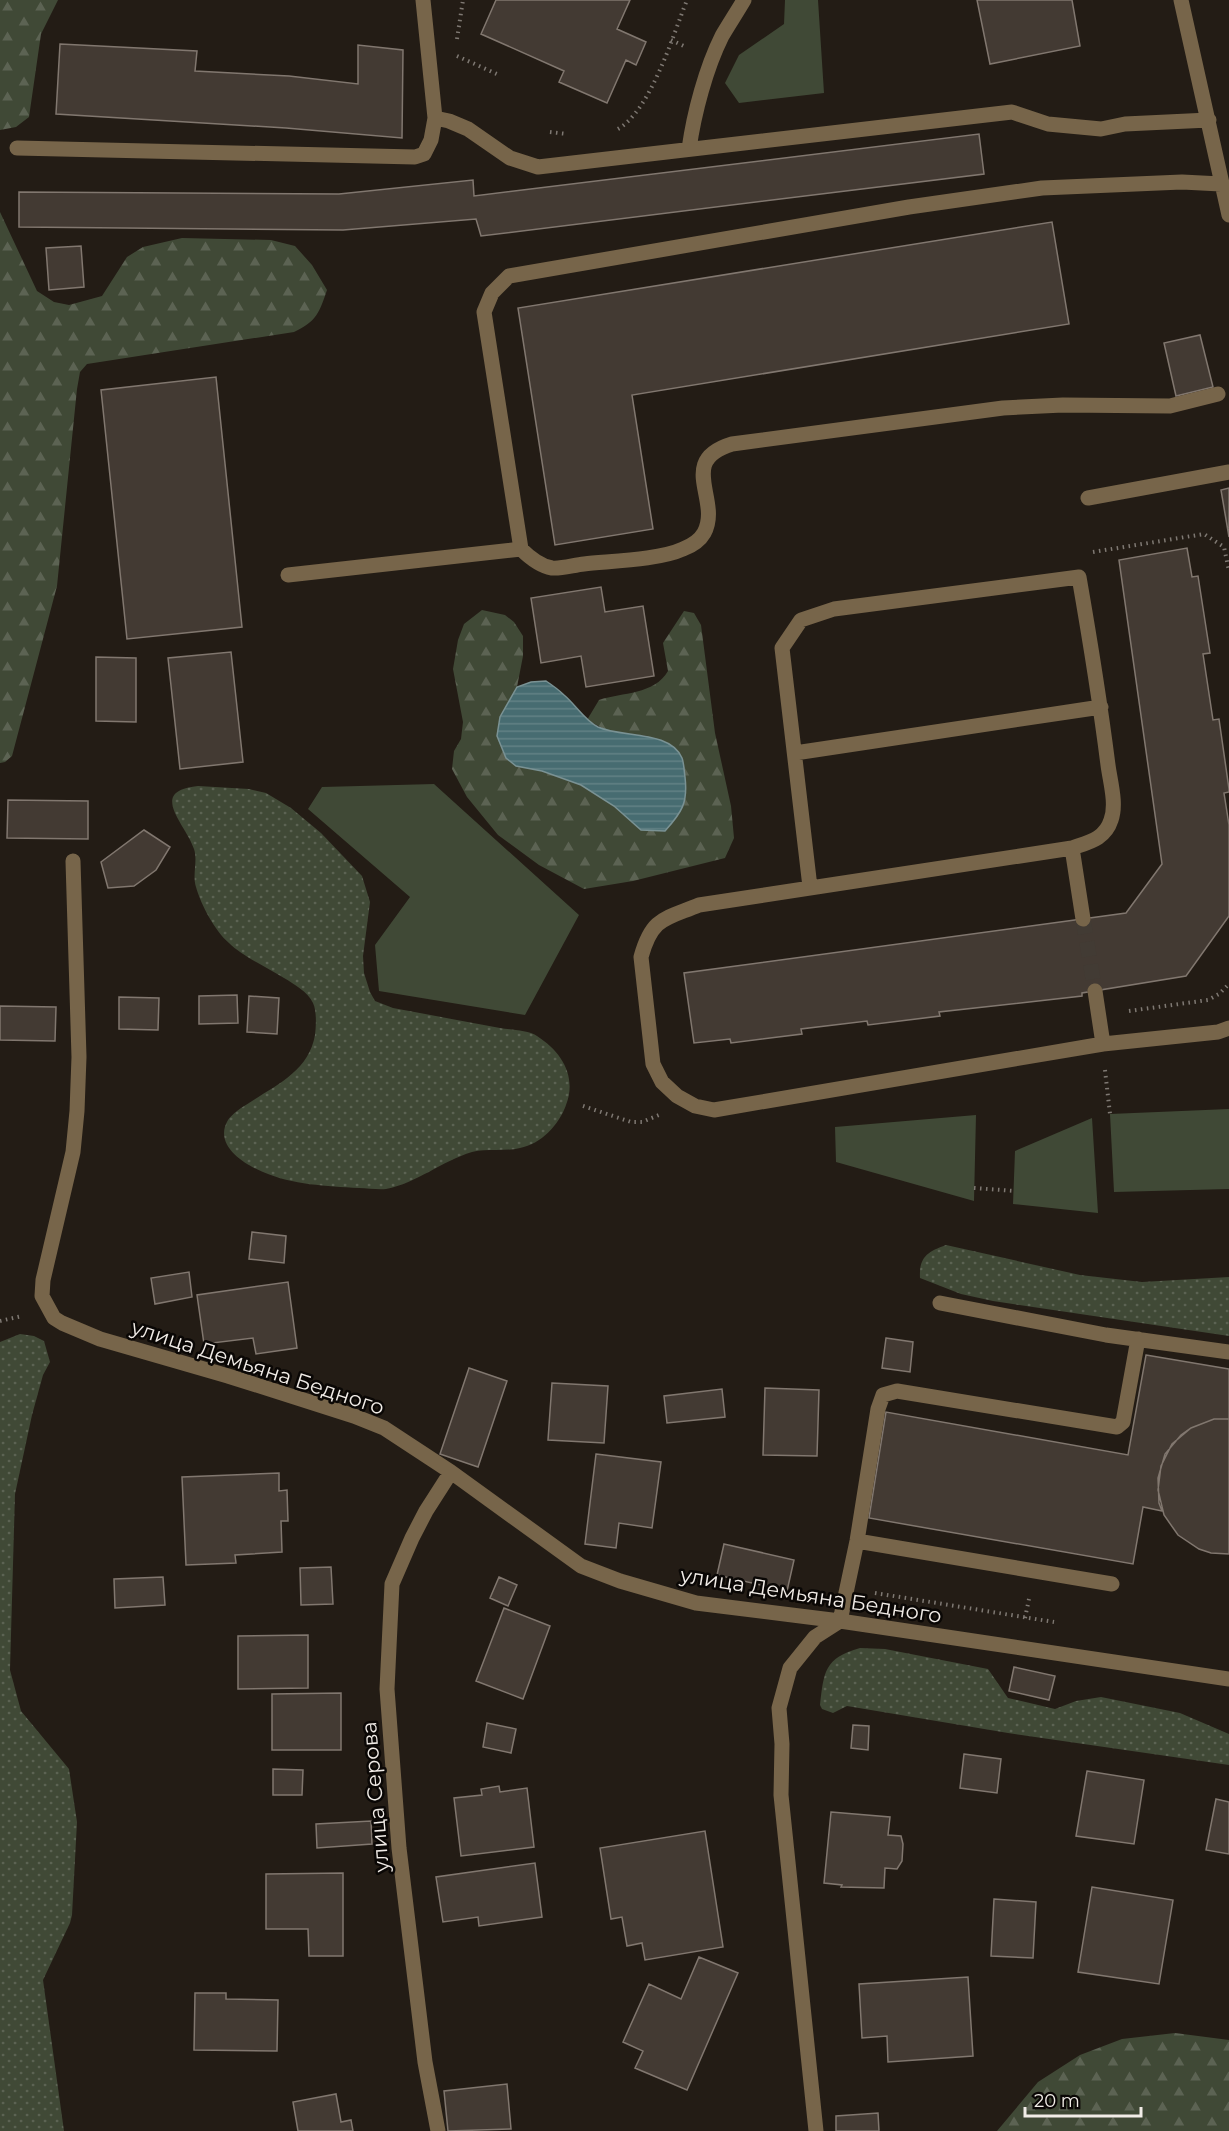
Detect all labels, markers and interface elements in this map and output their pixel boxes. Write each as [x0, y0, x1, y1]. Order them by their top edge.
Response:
street label: улица Демьяна Бедного [127, 1314, 388, 1420]
street label: улица Демьяна Бедного [677, 1562, 944, 1628]
street label: улица Серова [356, 1721, 394, 1874]
scale bar [1025, 2080, 1140, 2118]
text: 20 m [1034, 2090, 1080, 2112]

